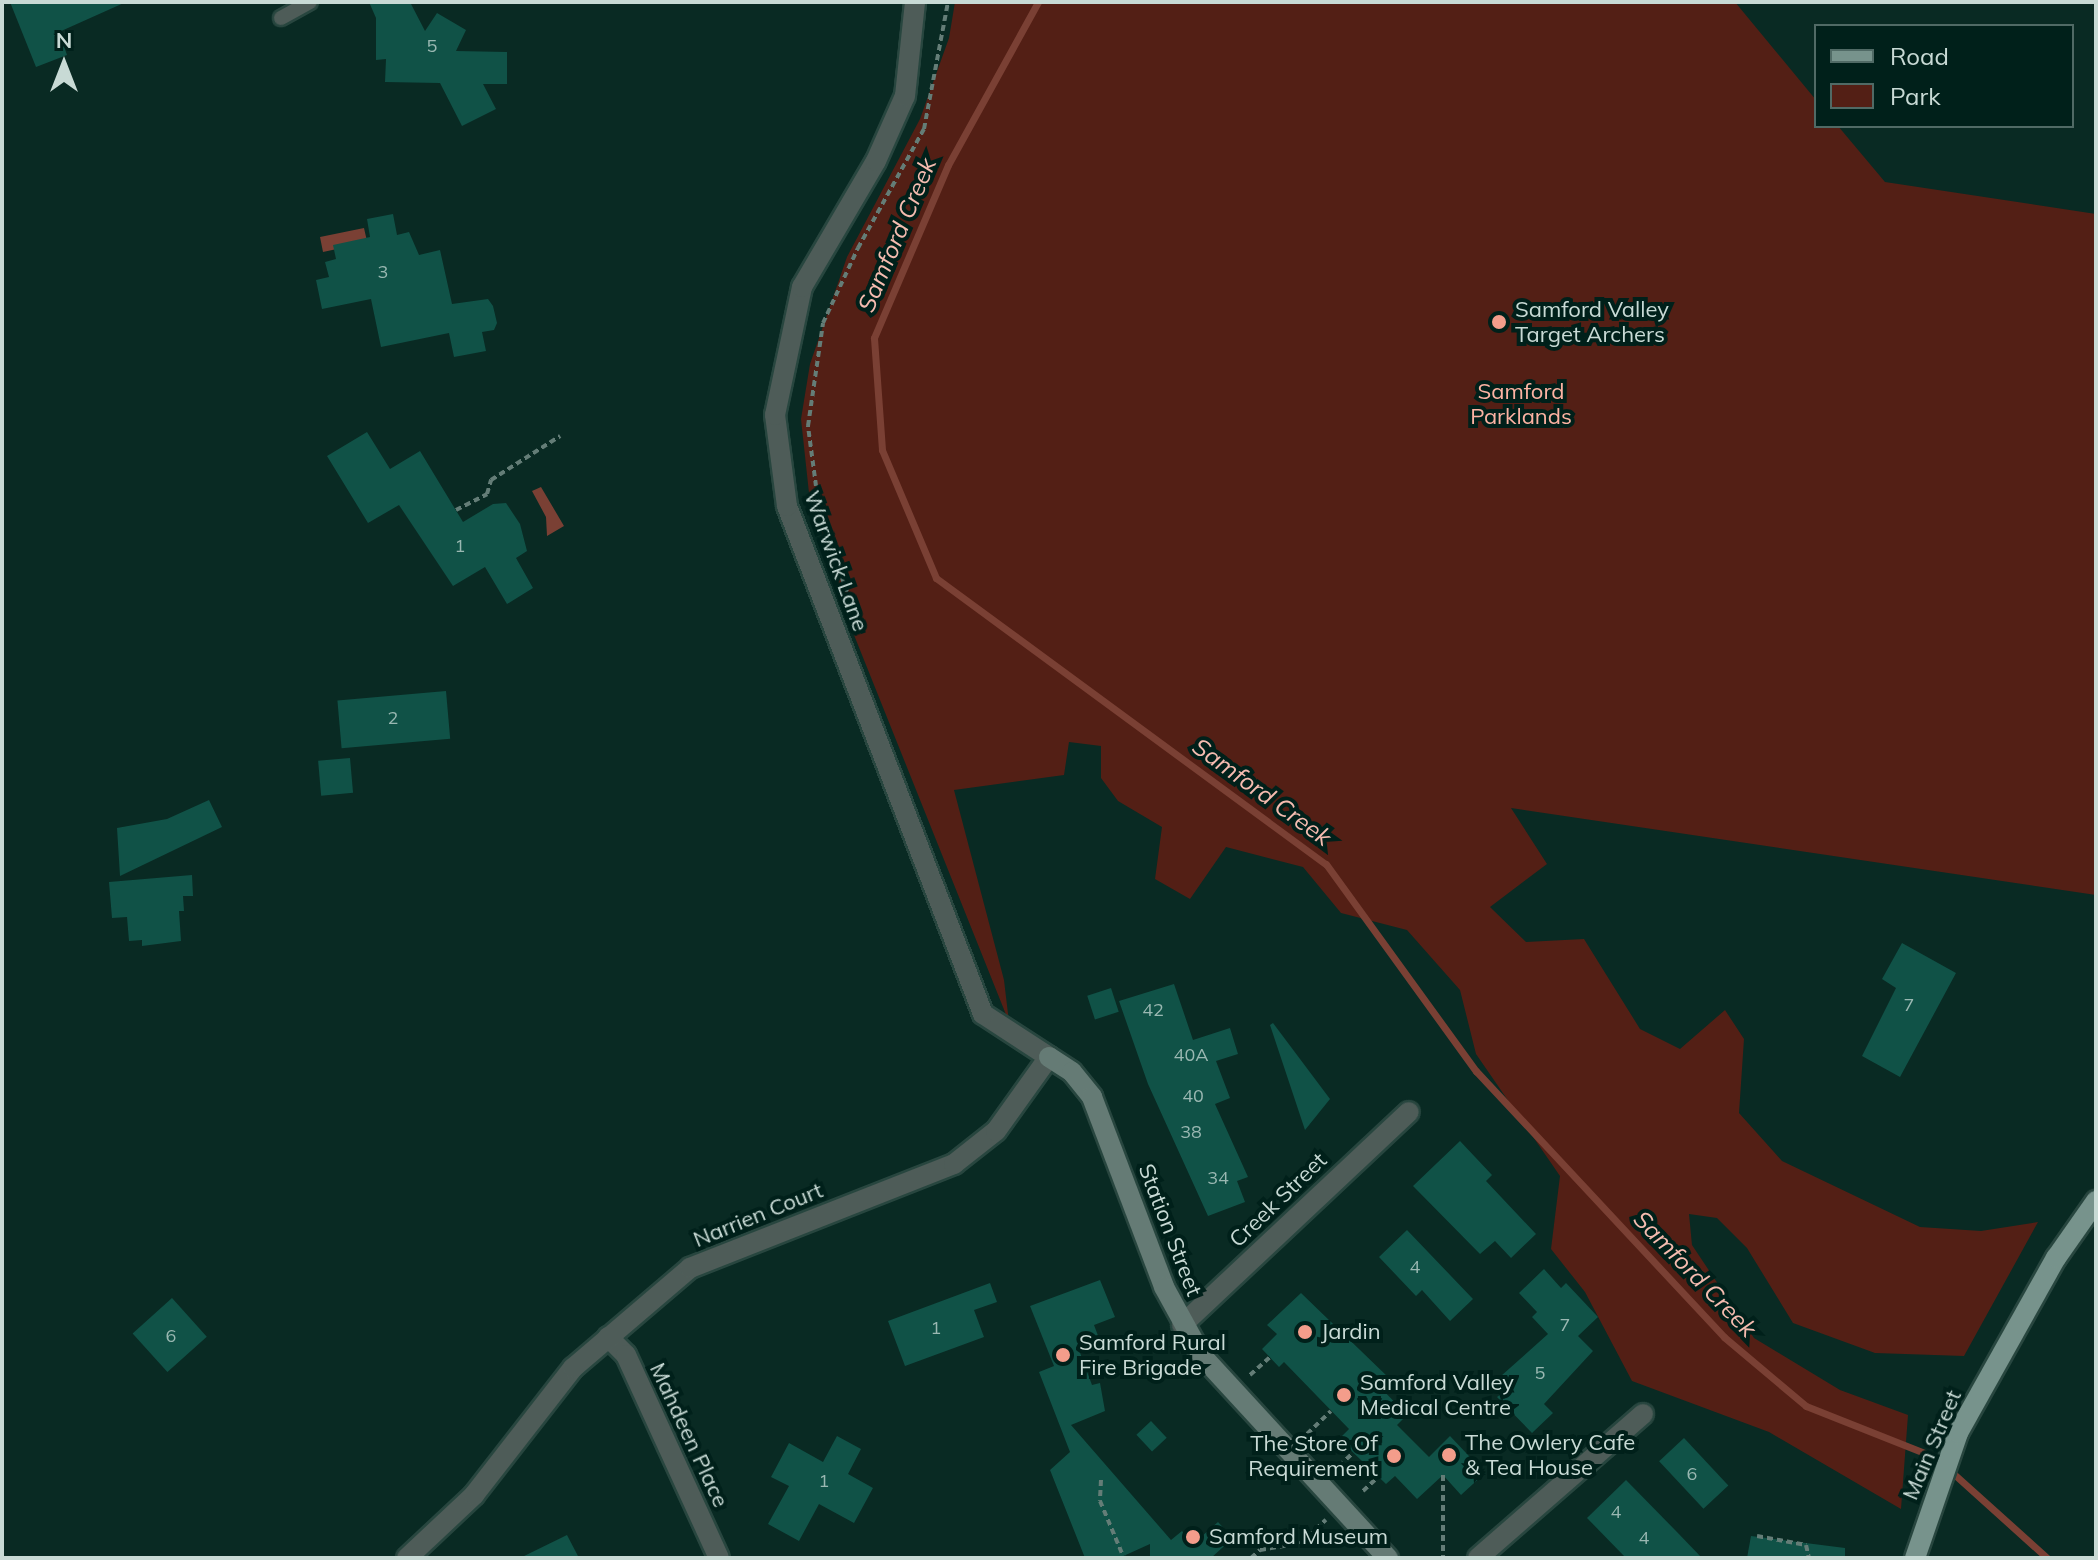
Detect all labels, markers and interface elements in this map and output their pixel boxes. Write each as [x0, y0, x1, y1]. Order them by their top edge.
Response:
north arrow [24, 24, 104, 104]
legend [1814, 24, 2074, 128]
text: N [56, 26, 72, 54]
house number: 5 [427, 35, 437, 57]
text: Road [1890, 41, 1949, 71]
text: Park [1890, 81, 1941, 111]
water label: Samford Creek [852, 154, 942, 316]
house number: 3 [378, 261, 388, 283]
place label: Samford Valley Target Archers [1515, 296, 1669, 348]
marker: Samford Valley Target Archers [1490, 313, 1508, 331]
park label: Samford Parklands [1470, 378, 1572, 430]
street label: Warwick Lane [798, 487, 874, 635]
house number: 1 [455, 535, 465, 557]
house number: 2 [388, 707, 398, 729]
water label: Samford Creek [1187, 732, 1337, 852]
house number: 7 [1904, 994, 1914, 1016]
house number: 42 [1142, 999, 1164, 1021]
house number: 40A [1174, 1044, 1208, 1066]
house number: 40 [1182, 1085, 1204, 1107]
house number: 38 [1180, 1121, 1202, 1143]
street label: Creek Street [1224, 1147, 1332, 1253]
street label: Station Street [1133, 1160, 1207, 1300]
house number: 34 [1207, 1167, 1229, 1189]
street label: Narrien Court [689, 1177, 827, 1253]
water label: Samford Creek [1627, 1205, 1763, 1343]
house number: 4 [1410, 1256, 1420, 1278]
house number: 7 [1560, 1314, 1570, 1336]
house number: 1 [931, 1317, 941, 1339]
place label: Jardin [1321, 1319, 1381, 1345]
marker: Jardin [1296, 1323, 1314, 1341]
house number: 6 [166, 1325, 176, 1347]
place label: Samford Rural Fire Brigade [1079, 1329, 1226, 1380]
marker: Samford Rural Fire Brigade [1054, 1346, 1072, 1364]
street label: Mahdeen Place [644, 1359, 734, 1511]
house number: 5 [1535, 1362, 1545, 1384]
place label: Samford Valley Medical Centre [1360, 1369, 1514, 1420]
marker: Samford Valley Medical Centre [1335, 1386, 1353, 1404]
street label: Main Street [1897, 1386, 1967, 1504]
place label: The Owlery Cafe & Tea House [1465, 1429, 1635, 1480]
place label: The Store Of Requirement [1248, 1430, 1378, 1482]
marker: The Owlery Cafe & Tea House [1440, 1446, 1458, 1464]
marker: The Store Of Requirement [1385, 1447, 1403, 1465]
house number: 6 [1687, 1463, 1697, 1485]
house number: 1 [819, 1470, 829, 1492]
house number: 4 [1611, 1501, 1621, 1523]
place label: Samford Museum [1209, 1524, 1388, 1550]
house number: 4 [1639, 1527, 1649, 1549]
marker: Samford Museum [1184, 1528, 1202, 1546]

